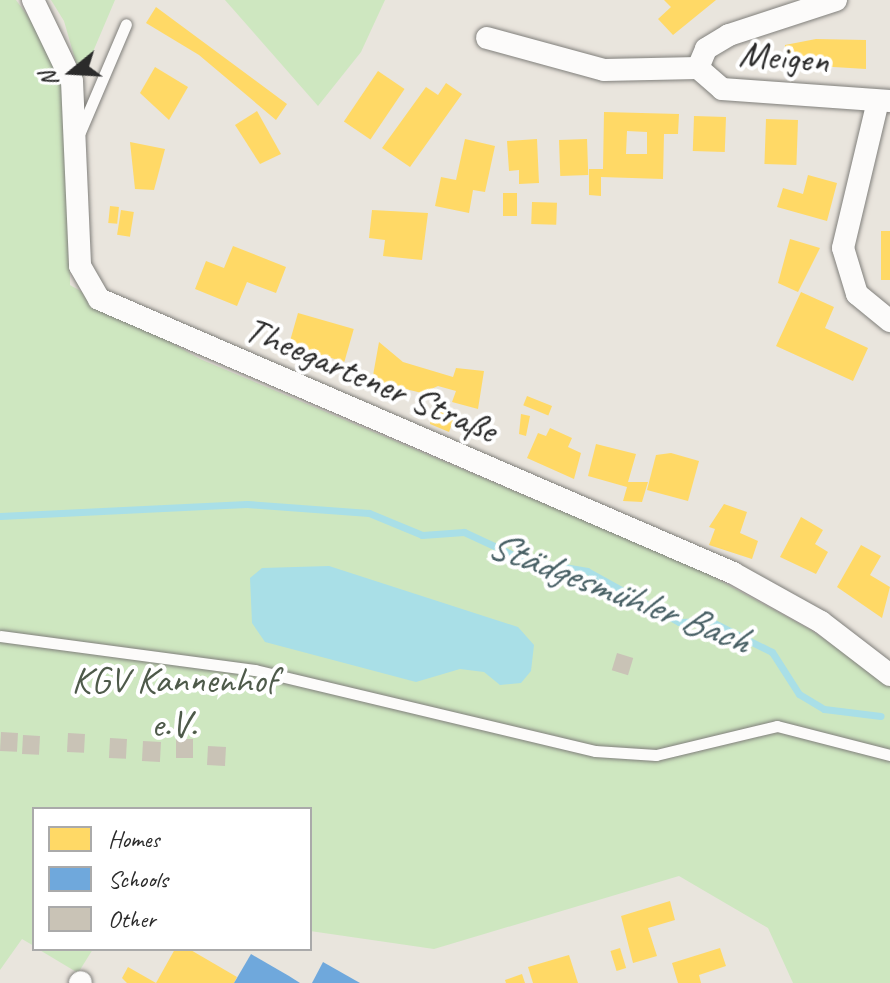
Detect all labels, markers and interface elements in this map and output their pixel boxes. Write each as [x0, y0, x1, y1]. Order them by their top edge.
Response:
street label: Meigen [737, 30, 831, 84]
north arrow [32, 32, 112, 112]
text: N [34, 69, 65, 90]
street label: Theegartener Straße [238, 305, 504, 453]
water label: Städgesmühler Bach [481, 520, 757, 664]
park label: KGV Kannenhof e.V. [71, 657, 277, 746]
legend [32, 807, 312, 951]
text: Homes [108, 824, 159, 854]
text: Schools [108, 864, 168, 894]
text: Other [108, 904, 156, 934]

